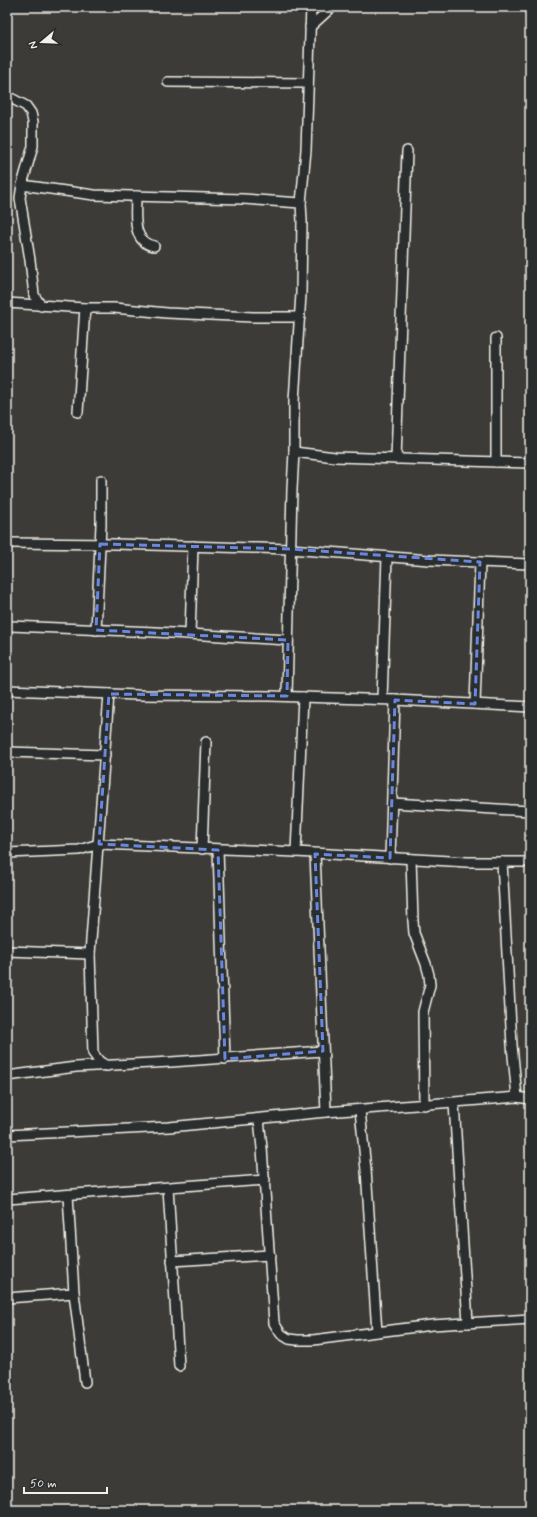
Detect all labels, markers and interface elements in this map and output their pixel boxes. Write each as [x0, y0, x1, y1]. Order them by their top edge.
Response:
north arrow [22, 22, 62, 62]
text: N [26, 39, 41, 51]
scale bar [24, 1469, 107, 1495]
text: 50 m [30, 1476, 57, 1492]

